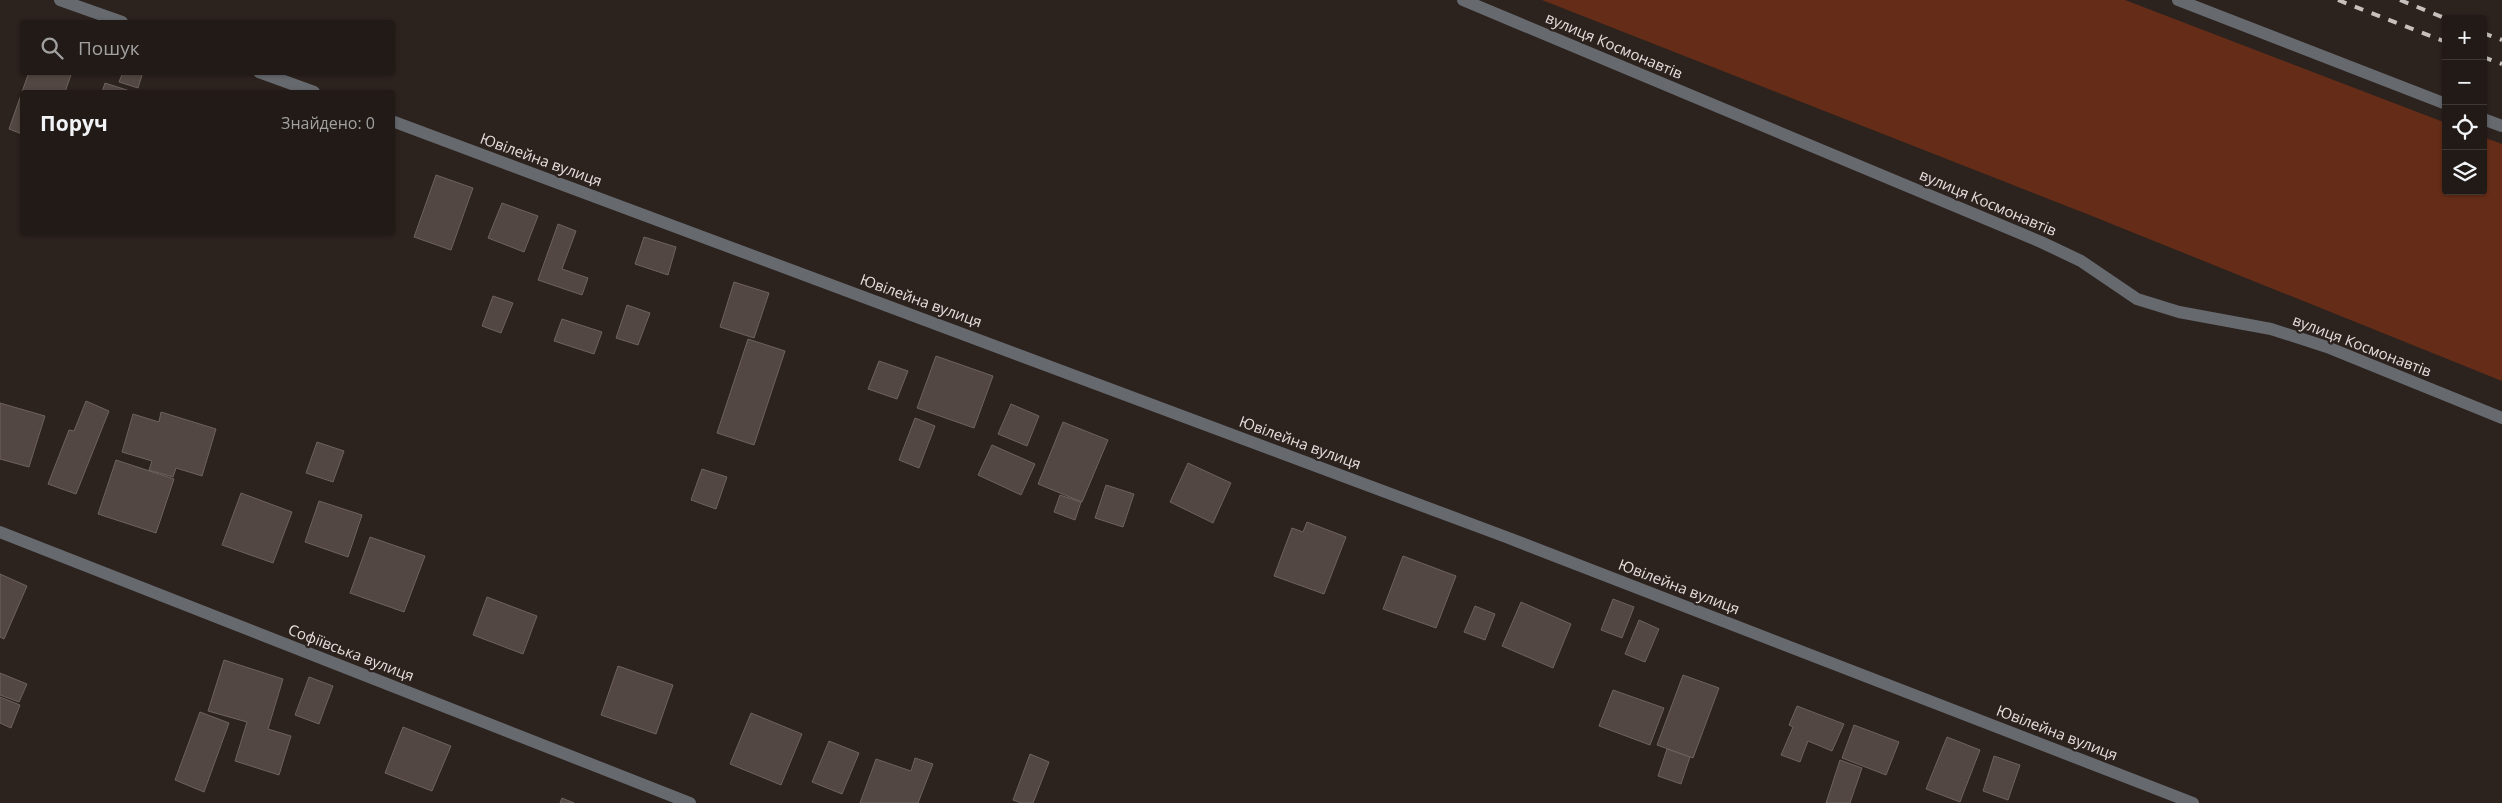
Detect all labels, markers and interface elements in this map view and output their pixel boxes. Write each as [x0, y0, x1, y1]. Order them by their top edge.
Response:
street label: вулиця Космонавтів [1543, 7, 1686, 83]
map controls [2442, 15, 2487, 195]
button: + [2442, 15, 2487, 60]
search box [20, 20, 395, 75]
icon: search [38, 34, 66, 62]
text: Пошук [78, 35, 140, 61]
button: − [2442, 60, 2487, 105]
button: locate [2442, 105, 2487, 150]
text: Поруч [40, 109, 108, 137]
text: Знайдено: 0 [281, 112, 375, 134]
street label: Ювілейна вулиця [478, 128, 605, 190]
button: layers [2442, 150, 2487, 195]
street label: вулиця Космонавтів [1917, 164, 2060, 240]
street label: Ювілейна вулиця [858, 269, 985, 331]
street label: вулиця Космонавтів [2290, 309, 2435, 381]
street label: Ювілейна вулиця [1237, 411, 1364, 473]
street label: Ювілейна вулиця [1616, 554, 1743, 618]
street label: Софіївська вулиця [286, 619, 417, 685]
street label: Ювілейна вулиця [1994, 700, 2121, 764]

